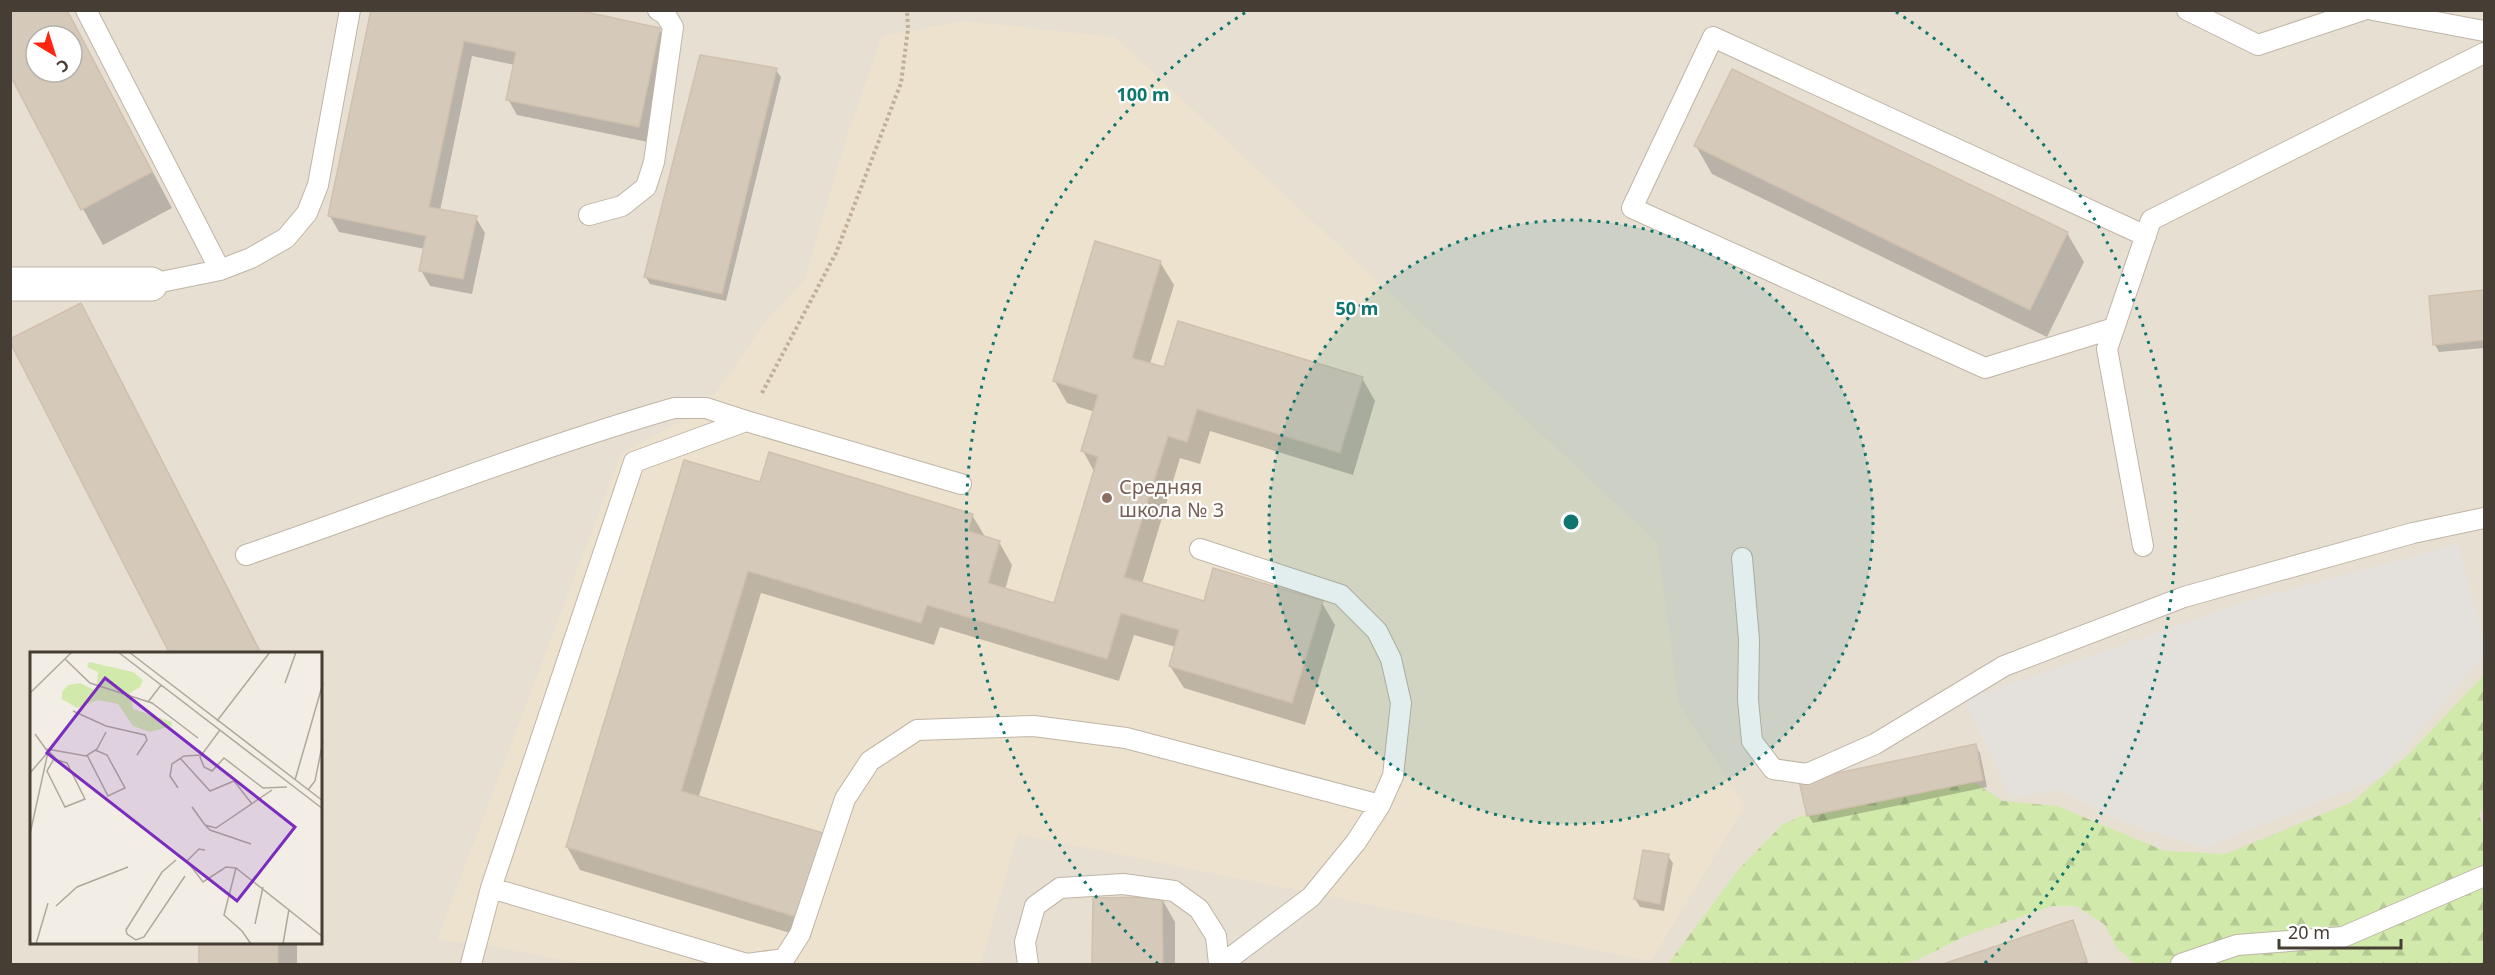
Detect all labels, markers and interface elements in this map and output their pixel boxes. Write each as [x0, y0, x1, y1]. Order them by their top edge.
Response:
north arrow [24, 24, 84, 84]
text: С [52, 54, 74, 78]
text: 100 m [1116, 82, 1170, 106]
text: 50 m [1336, 296, 1378, 320]
place label: Средняя школа № 3 [1119, 473, 1224, 523]
marker: Средняя школа № 3 [1100, 491, 1114, 505]
centre of rings [1561, 512, 1581, 532]
inset map [30, 652, 322, 945]
scale bar [2279, 912, 2400, 950]
text: 20 m [2288, 920, 2330, 944]

